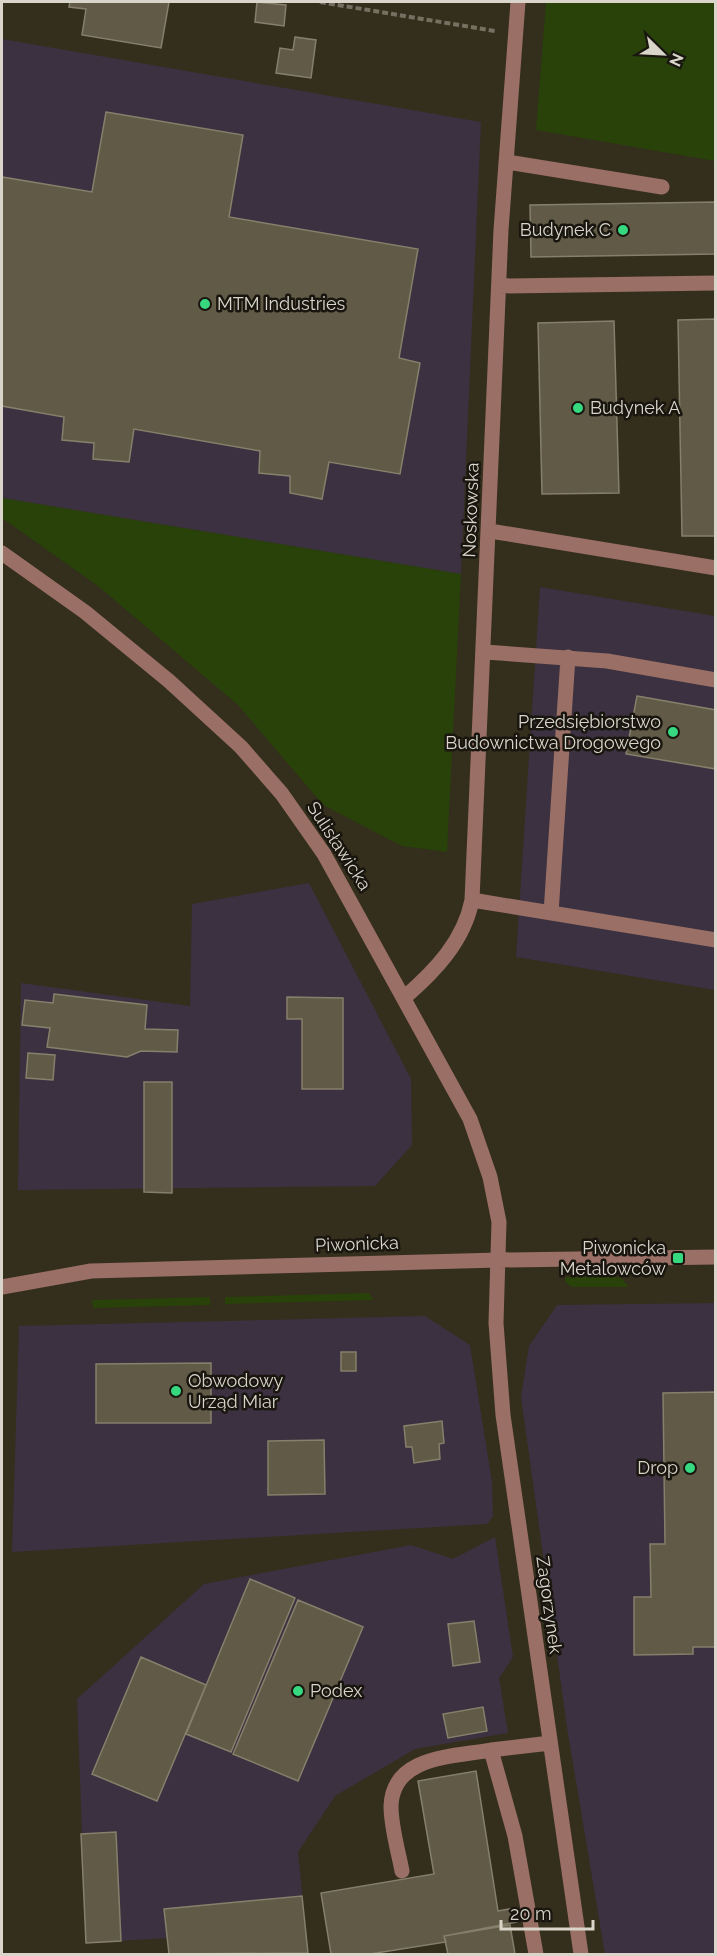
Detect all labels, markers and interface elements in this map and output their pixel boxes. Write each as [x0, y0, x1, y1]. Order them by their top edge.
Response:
north arrow [633, 24, 693, 84]
text: N [665, 50, 687, 69]
place label: Budynek C [520, 219, 611, 240]
marker: Budynek C [616, 223, 630, 237]
place label: MTM Industries [217, 293, 346, 314]
marker: MTM Industries [198, 297, 212, 311]
place label: Budynek A [590, 397, 680, 418]
marker: Budynek A [571, 401, 585, 415]
street label: Noskowska [458, 462, 483, 558]
place label: Przedsiębiorstwo Budownictwa Drogowego [445, 711, 661, 753]
marker: Przedsiębiorstwo Budownictwa Drogowego [666, 725, 680, 739]
street label: Sulisławicka [303, 797, 376, 894]
street label: Piwonicka [315, 1232, 399, 1255]
place label: Piwonicka Metalowców [560, 1237, 666, 1279]
marker: Piwonicka Metalowców [671, 1251, 685, 1265]
place label: Obwodowy Urząd Miar [188, 1370, 284, 1412]
marker: Obwodowy Urząd Miar [169, 1384, 183, 1398]
place label: Drop [637, 1457, 678, 1478]
marker: Drop [683, 1461, 697, 1475]
street label: Zagorzynek [532, 1555, 567, 1656]
place label: Podex [310, 1680, 362, 1701]
marker: Podex [291, 1684, 305, 1698]
scale bar [501, 1893, 592, 1931]
text: 20 m [510, 1903, 552, 1924]

